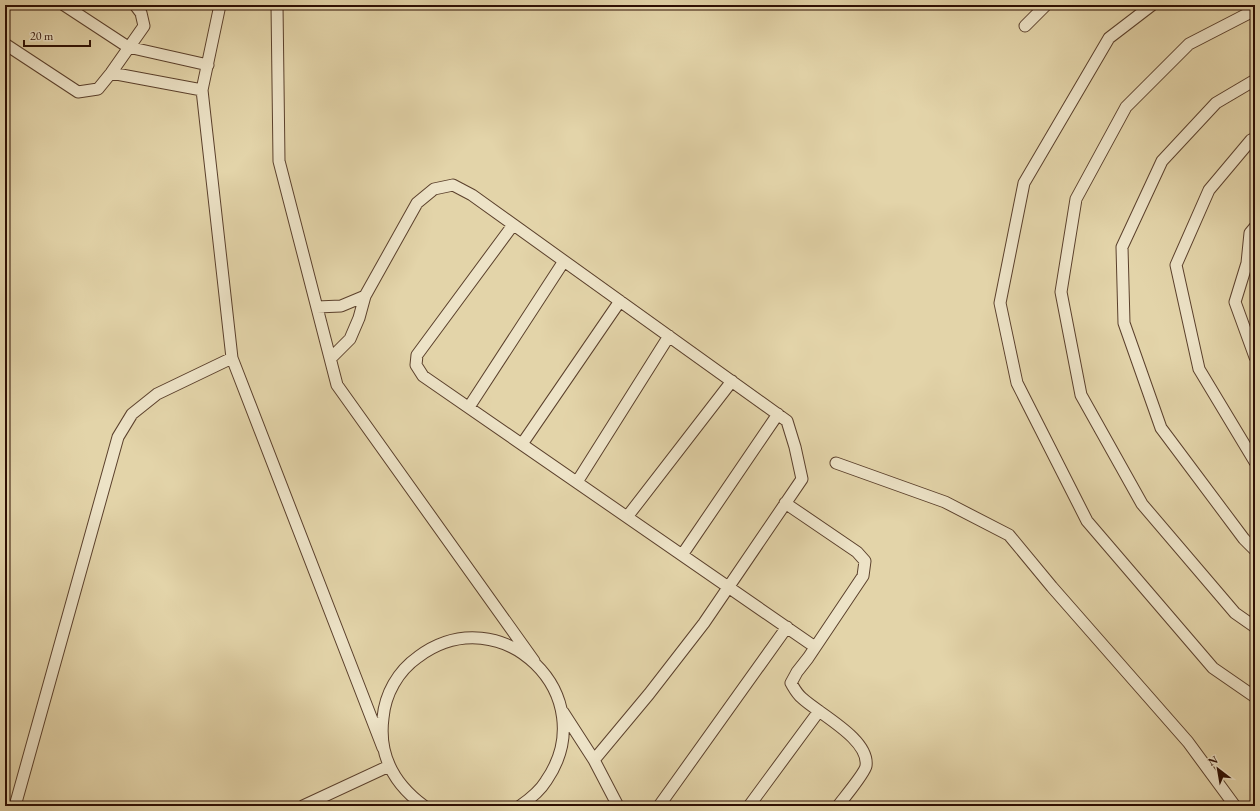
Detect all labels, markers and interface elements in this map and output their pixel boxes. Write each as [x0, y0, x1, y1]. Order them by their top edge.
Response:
scale bar [24, 22, 90, 48]
text: 20 m [30, 28, 54, 44]
north arrow [1198, 749, 1238, 789]
text: N [1205, 752, 1220, 769]

